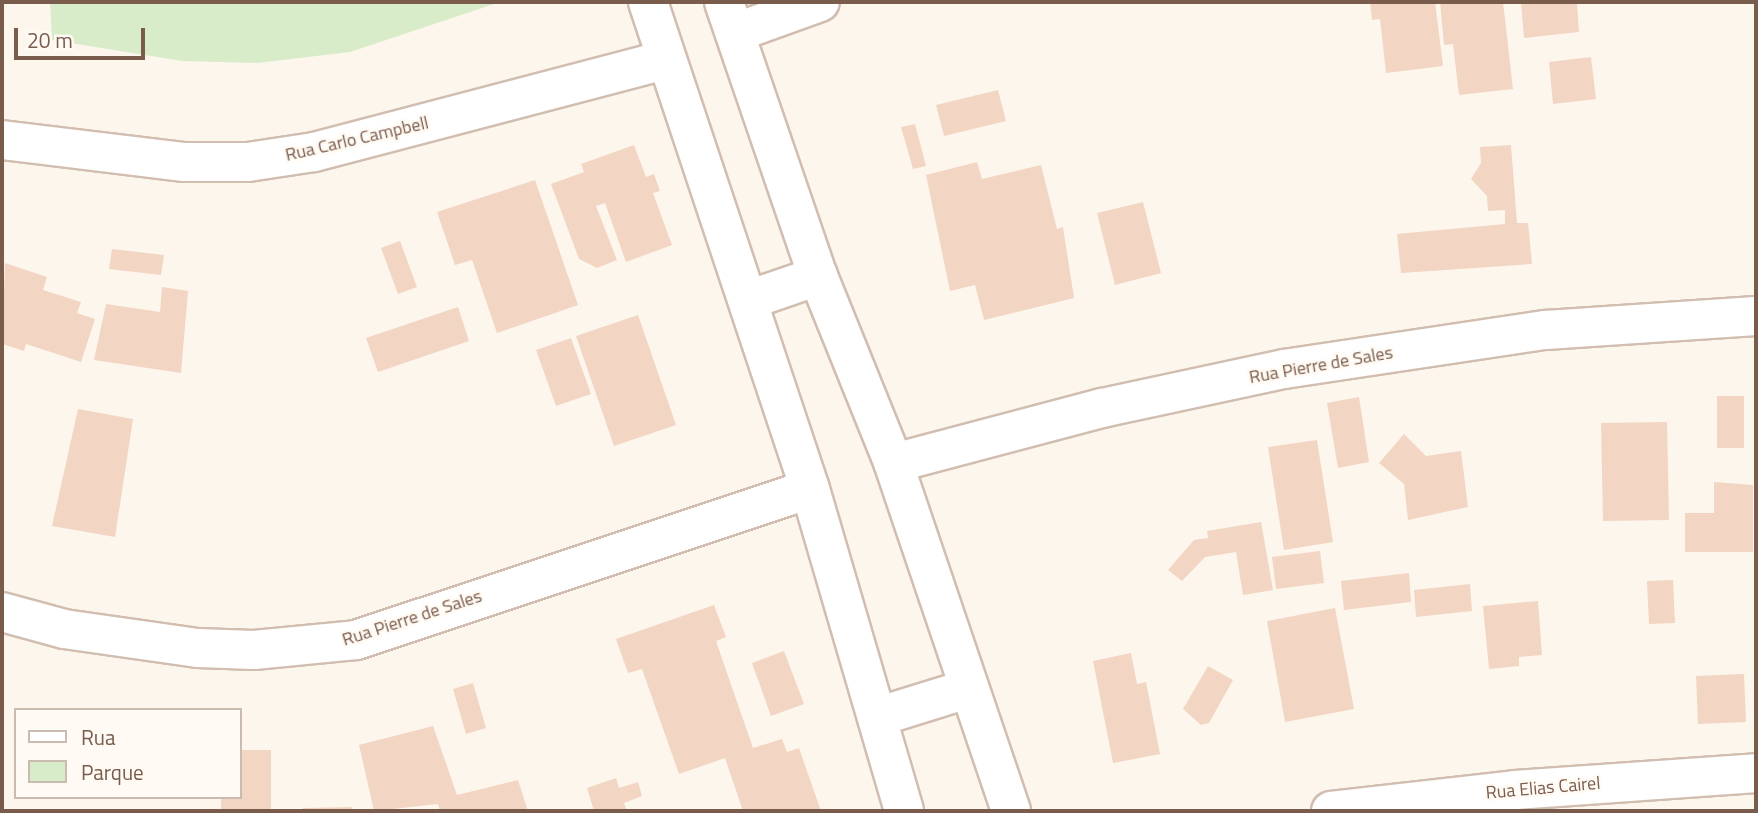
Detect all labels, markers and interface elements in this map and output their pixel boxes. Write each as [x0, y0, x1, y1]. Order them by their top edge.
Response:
scale bar [18, 14, 149, 58]
text: 20 m [27, 24, 73, 56]
street label: Rua Carlo Campbell [283, 112, 431, 166]
street label: Rua Pierre de Sales [1247, 342, 1395, 388]
street label: Rua Pierre de Sales [339, 585, 485, 651]
legend [14, 708, 242, 799]
text: Rua [81, 721, 116, 753]
text: Parque [81, 756, 144, 788]
street label: Rua Elias Cairel [1485, 772, 1601, 804]

